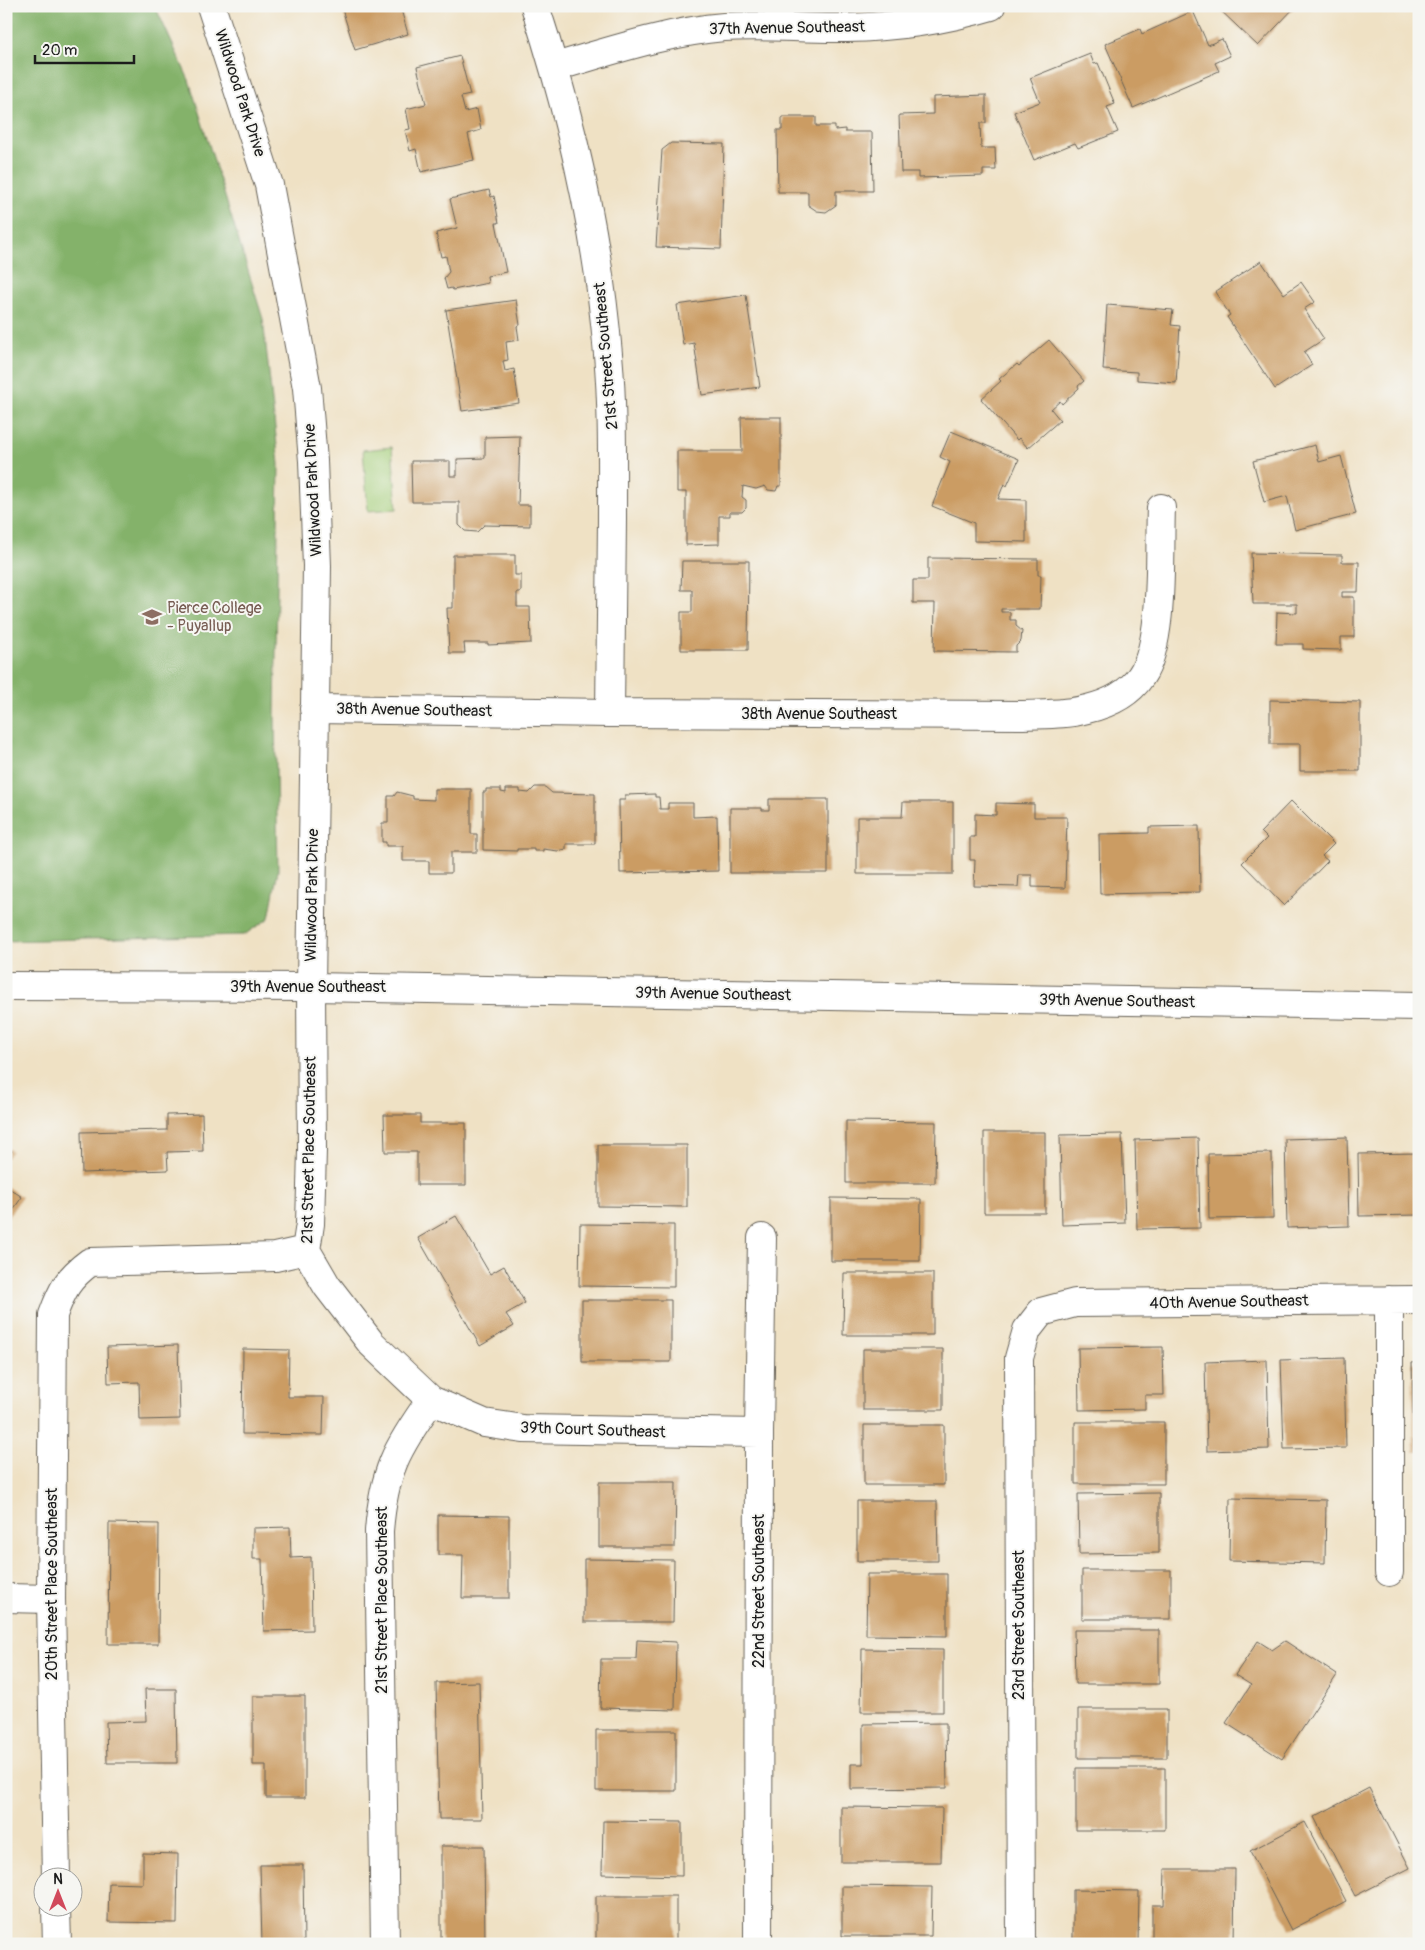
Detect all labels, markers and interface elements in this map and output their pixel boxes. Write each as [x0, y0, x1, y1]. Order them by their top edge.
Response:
street label: 37th Avenue Southeast [709, 17, 866, 39]
street label: Wildwood Park Drive [210, 27, 270, 159]
scale bar [35, 32, 134, 64]
text: 20 m [42, 41, 77, 60]
street label: 21st Street Southeast [590, 281, 622, 431]
street label: Wildwood Park Drive [300, 423, 326, 557]
place label: Pierce College - Puyallup [167, 598, 262, 636]
school or university icon: Pierce College - Puyallup [141, 606, 163, 628]
street label: 38th Avenue Southeast [336, 699, 493, 721]
street label: 38th Avenue Southeast [741, 704, 898, 724]
street label: Wildwood Park Drive [301, 828, 323, 962]
street label: 39th Avenue Southeast [230, 977, 387, 997]
street label: 39th Avenue Southeast [635, 983, 792, 1005]
street label: 39th Avenue Southeast [1039, 990, 1196, 1012]
street label: 21st Street Place Southeast [297, 1056, 321, 1244]
street label: 40th Avenue Southeast [1149, 1291, 1309, 1313]
street label: 39th Court Southeast [520, 1417, 667, 1443]
street label: 20th Street Place Southeast [42, 1487, 62, 1680]
street label: 21st Street Place Southeast [372, 1506, 392, 1694]
street label: 22nd Street Southeast [749, 1513, 769, 1668]
street label: 23rd Street Southeast [1009, 1550, 1029, 1700]
north arrow [32, 1868, 82, 1918]
text: N [53, 1871, 63, 1888]

